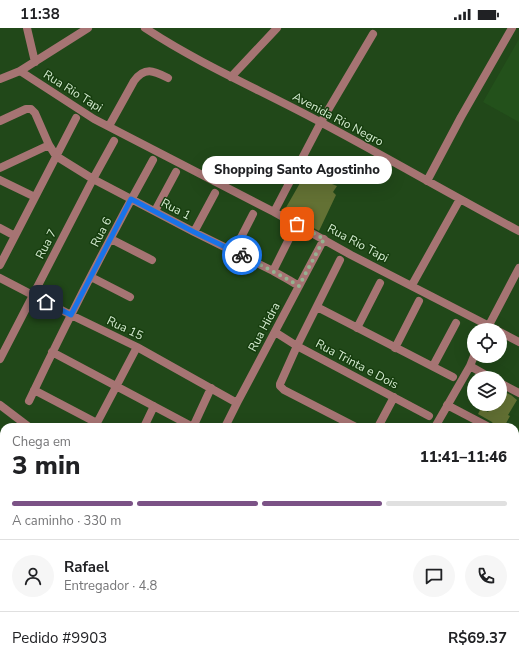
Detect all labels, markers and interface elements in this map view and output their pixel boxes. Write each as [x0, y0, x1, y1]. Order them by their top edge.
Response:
text: 11:38 [20, 4, 60, 24]
street label: Rua Rio Tapi [40, 66, 106, 116]
street label: Avenida Rio Negro [290, 88, 387, 150]
callout: Shopping Santo Agostinho [202, 156, 392, 184]
text: Shopping Santo Agostinho [214, 161, 380, 179]
street label: Rua 1 [158, 195, 194, 223]
pin [280, 207, 314, 241]
icon: bag [286, 213, 308, 235]
street label: Rua 6 [87, 214, 115, 250]
street label: Rua Rio Tapi [325, 220, 391, 266]
street label: Rua 7 [32, 226, 60, 262]
courier [222, 235, 262, 275]
icon: bike [231, 244, 253, 266]
pin [29, 285, 63, 319]
icon: home [35, 291, 57, 313]
street label: Rua Hidra [244, 300, 284, 354]
street label: Rua 15 [104, 312, 146, 344]
map controls [467, 323, 507, 411]
button: locate [467, 323, 507, 363]
street label: Rua Trinta e Dois [313, 335, 401, 393]
button: layers [467, 371, 507, 411]
text: Chega em [12, 433, 71, 451]
text: 11:41–11:46 [420, 447, 507, 467]
text: 3 min [12, 448, 80, 483]
text: A caminho · 330 m [12, 512, 121, 530]
button: person [12, 555, 54, 597]
button: chat [413, 555, 455, 597]
button: phone [465, 555, 507, 597]
text: Rafael [64, 557, 109, 577]
text: Entregador · 4.8 [64, 577, 157, 595]
text: Pedido #9903 [12, 628, 107, 648]
text: R$69.37 [448, 628, 507, 648]

